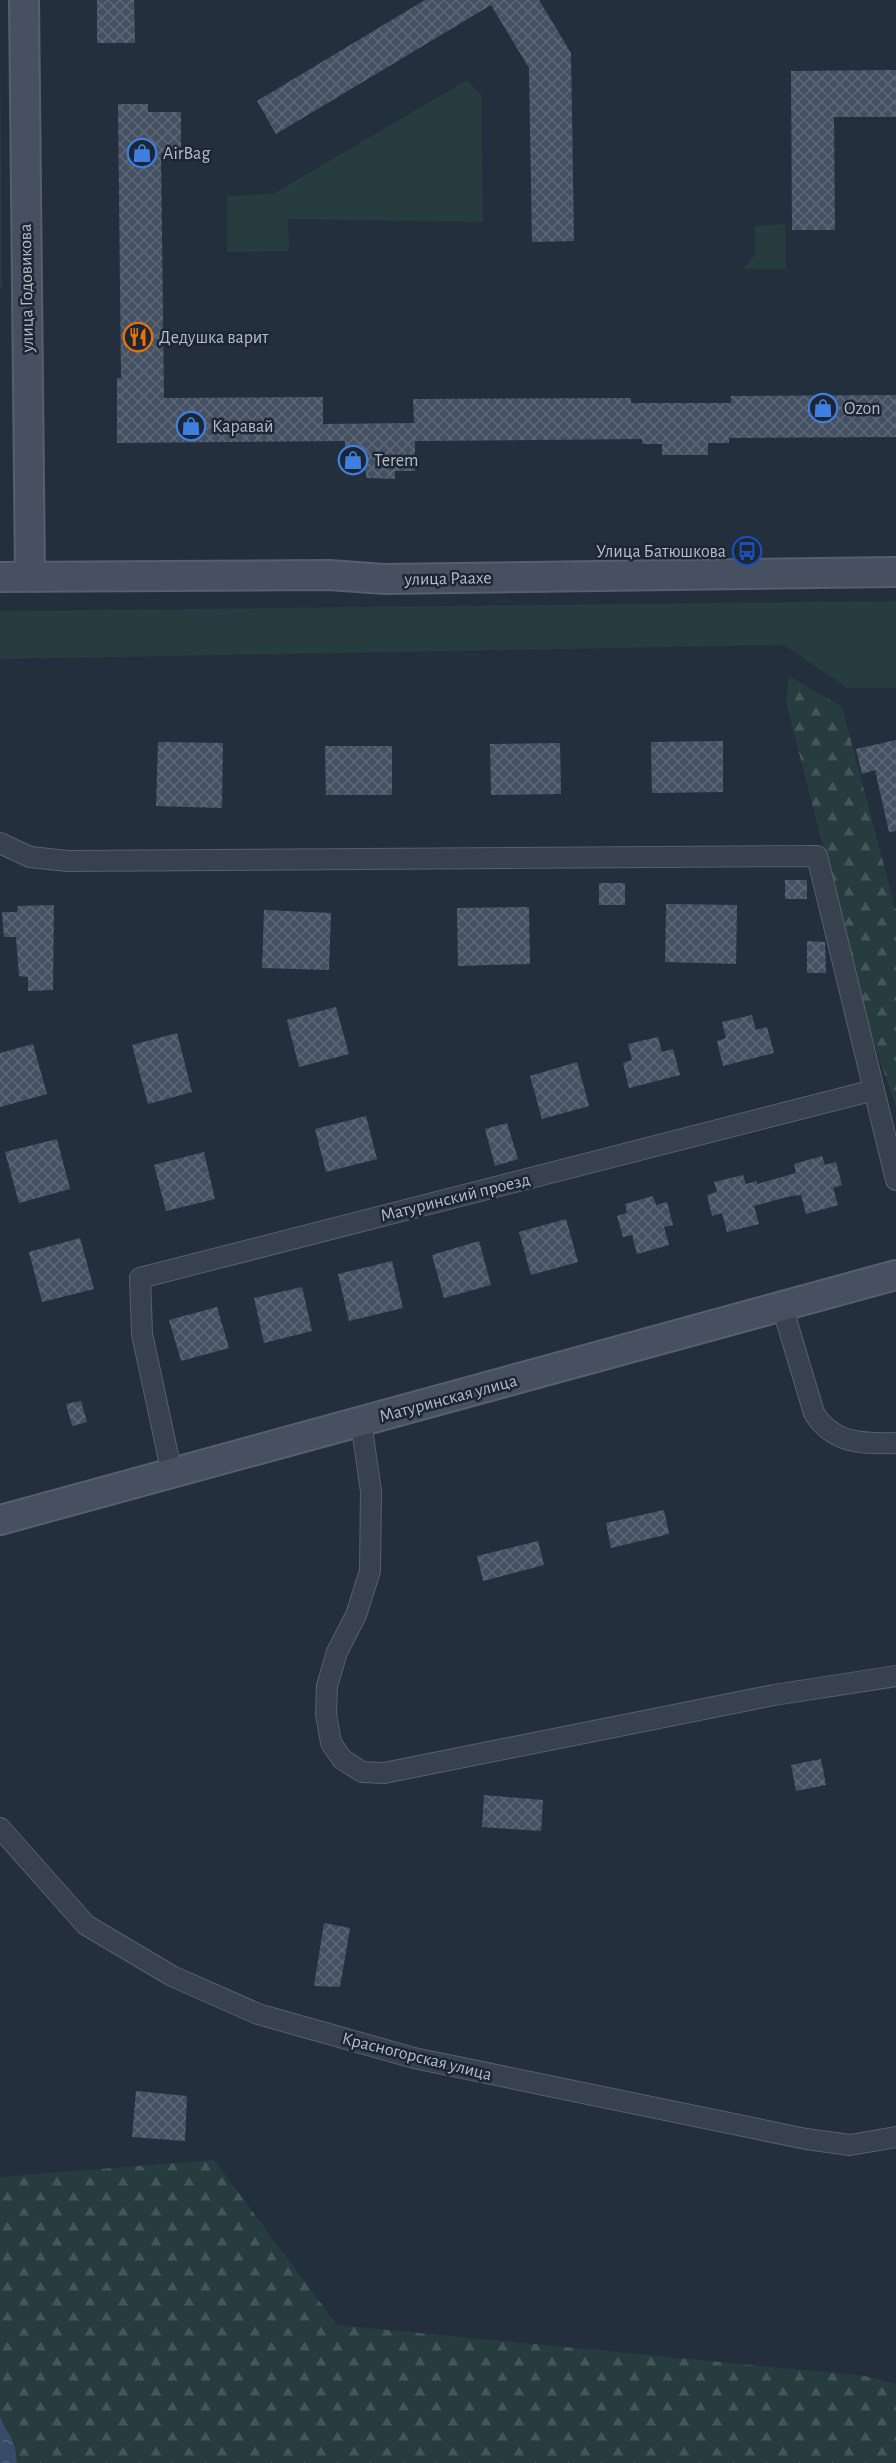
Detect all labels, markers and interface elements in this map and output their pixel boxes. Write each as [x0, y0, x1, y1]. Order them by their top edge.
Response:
shop icon: AirBag [126, 137, 158, 169]
place label: AirBag [163, 145, 210, 163]
street label: улица Годовикова [17, 224, 37, 353]
restaurant icon: Дедушка варит [122, 321, 154, 353]
place label: Дедушка варит [159, 329, 269, 347]
shop icon: Ozon [807, 392, 839, 424]
place label: Ozon [844, 400, 881, 418]
shop icon: Каравай [175, 410, 207, 442]
place label: Каравай [212, 418, 274, 436]
shop icon: Terem [337, 444, 369, 476]
place label: Terem [374, 452, 418, 470]
bus stop icon: Улица Батюшкова [731, 535, 763, 567]
place label: Улица Батюшкова [596, 543, 726, 561]
street label: улица Раахе [403, 569, 492, 589]
street label: Матуринский проезд [379, 1171, 532, 1225]
street label: Матуринская улица [377, 1372, 519, 1426]
street label: Красногорская улица [340, 2030, 494, 2084]

